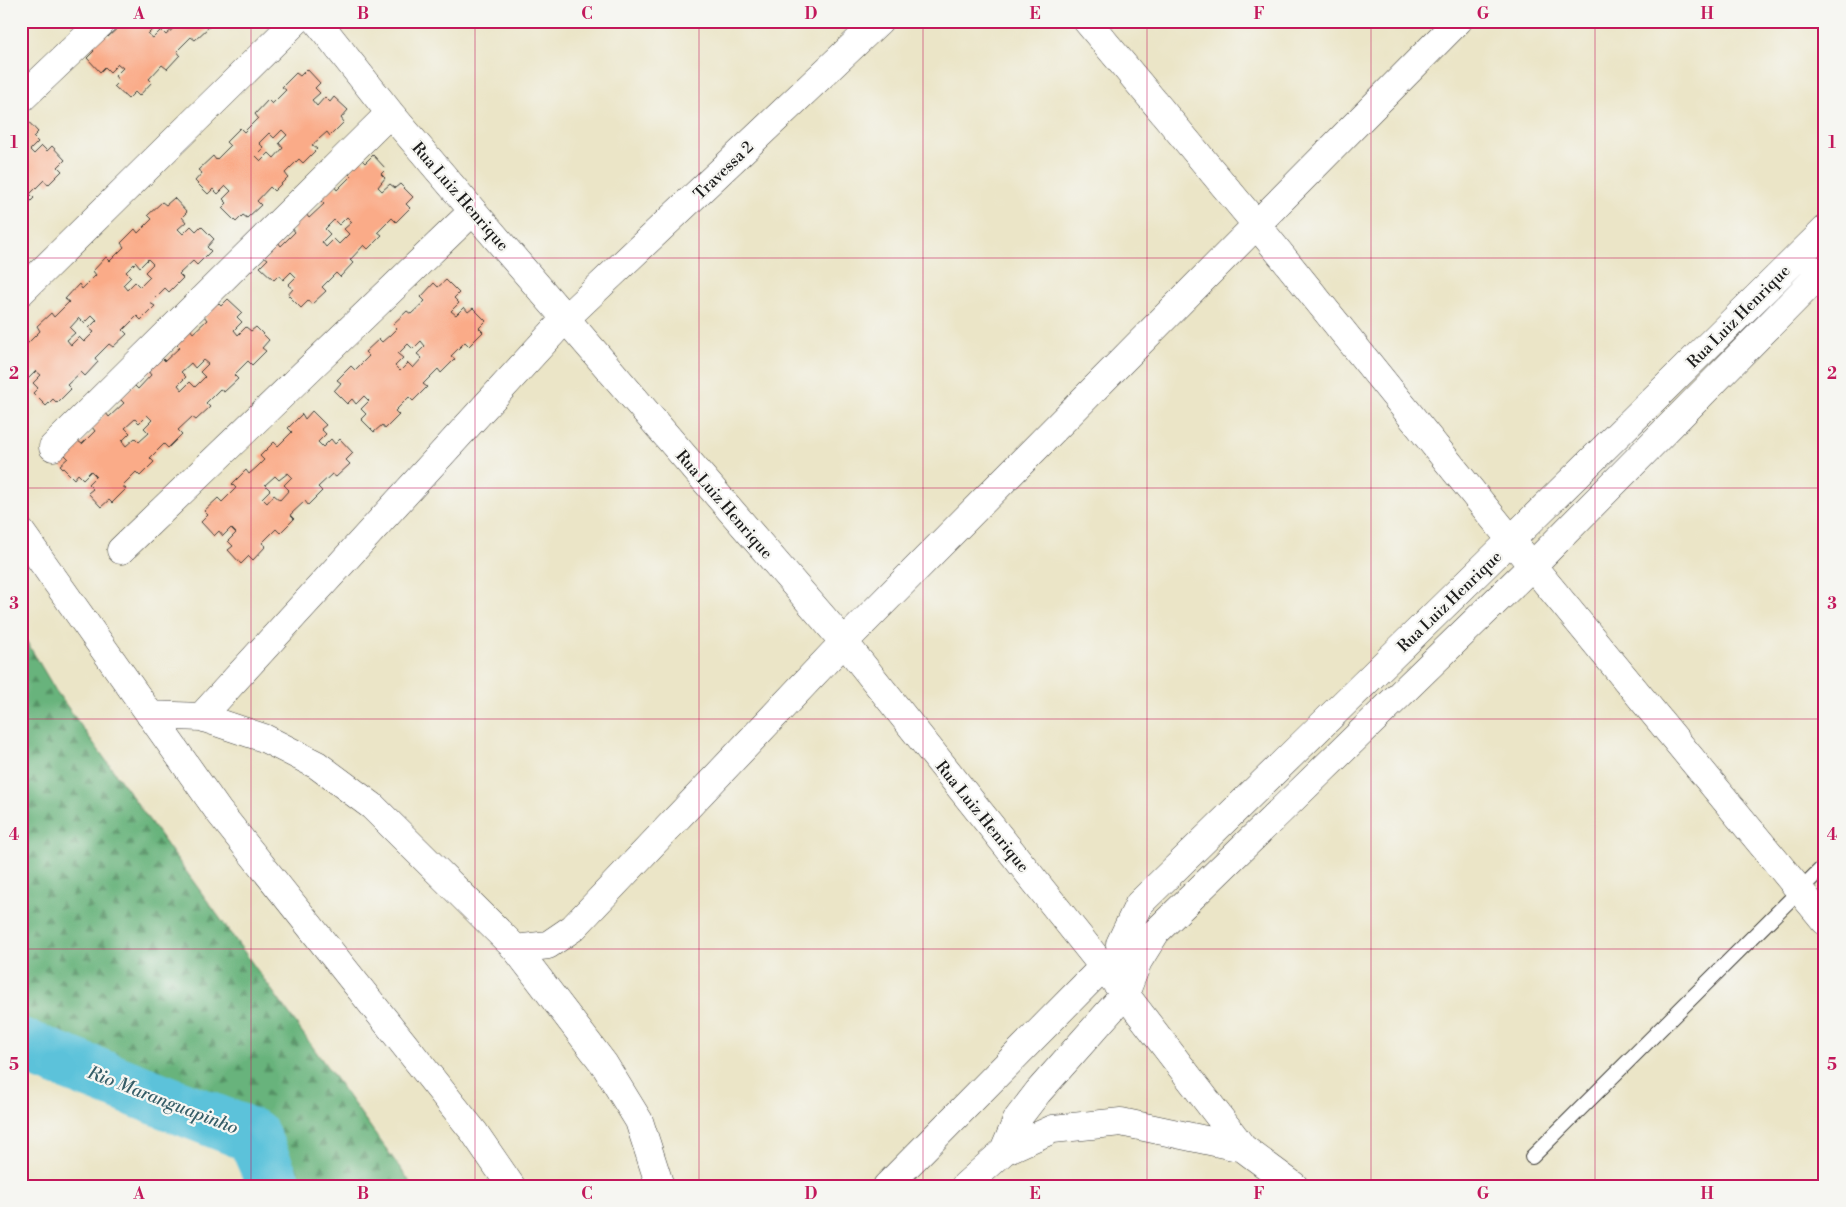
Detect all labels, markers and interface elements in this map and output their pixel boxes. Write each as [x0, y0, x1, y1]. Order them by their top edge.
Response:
text: A [132, 4, 145, 24]
text: B [357, 4, 369, 24]
text: C [581, 4, 593, 24]
text: D [805, 4, 818, 24]
text: E [1029, 4, 1041, 24]
text: F [1253, 4, 1265, 24]
text: G [1477, 4, 1490, 24]
text: H [1700, 4, 1714, 24]
text: 1 [10, 133, 18, 153]
text: 1 [1828, 133, 1836, 153]
street label: Travessa 2 [690, 137, 758, 204]
street label: Rua Luiz Henrique [408, 138, 513, 255]
street label: Rua Luiz Henrique [1683, 261, 1794, 372]
text: 2 [9, 364, 19, 384]
text: 2 [1827, 364, 1837, 384]
street label: Rua Luiz Henrique [672, 446, 777, 563]
street label: Rua Luiz Henrique [1393, 547, 1506, 657]
text: 3 [9, 594, 19, 614]
text: 3 [1827, 594, 1837, 614]
street label: Rua Luiz Henrique [931, 757, 1033, 876]
text: 4 [9, 825, 20, 845]
text: 4 [1827, 825, 1838, 845]
text: 5 [9, 1055, 19, 1075]
text: 5 [1827, 1055, 1837, 1075]
water label: Rio Maranguapinho [83, 1061, 241, 1140]
text: A [132, 1184, 145, 1204]
text: B [357, 1184, 369, 1204]
text: C [581, 1184, 593, 1204]
text: D [805, 1184, 818, 1204]
text: E [1029, 1184, 1041, 1204]
text: F [1253, 1184, 1265, 1204]
text: G [1477, 1184, 1490, 1204]
text: H [1700, 1184, 1714, 1204]

